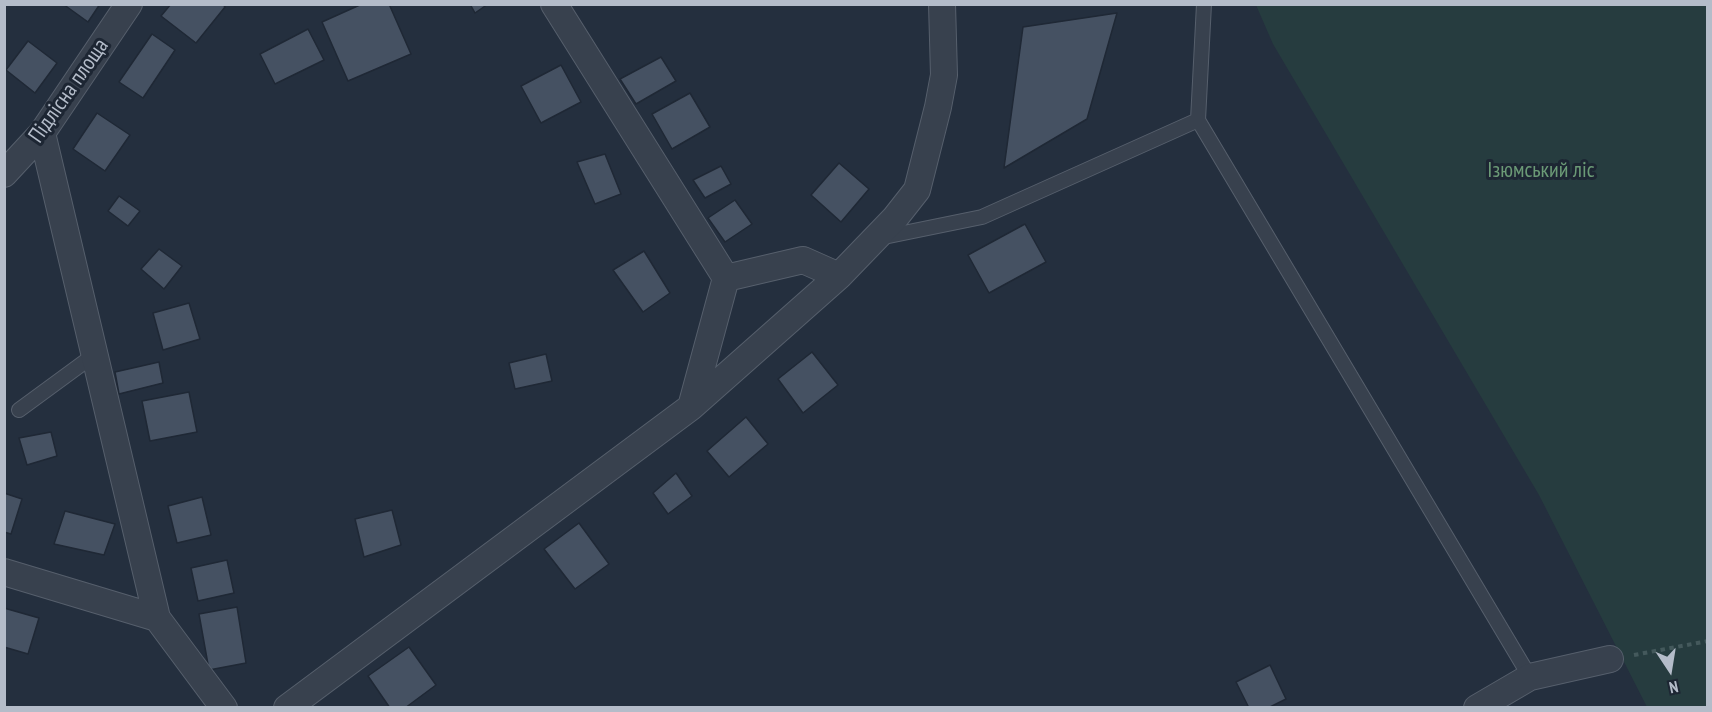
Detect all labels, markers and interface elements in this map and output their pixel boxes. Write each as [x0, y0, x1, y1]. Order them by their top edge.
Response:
street label: Підлісна площа [23, 34, 115, 148]
park label: Ізюмський ліс [1487, 158, 1595, 184]
north arrow [1640, 640, 1700, 700]
text: N [1667, 677, 1680, 698]

